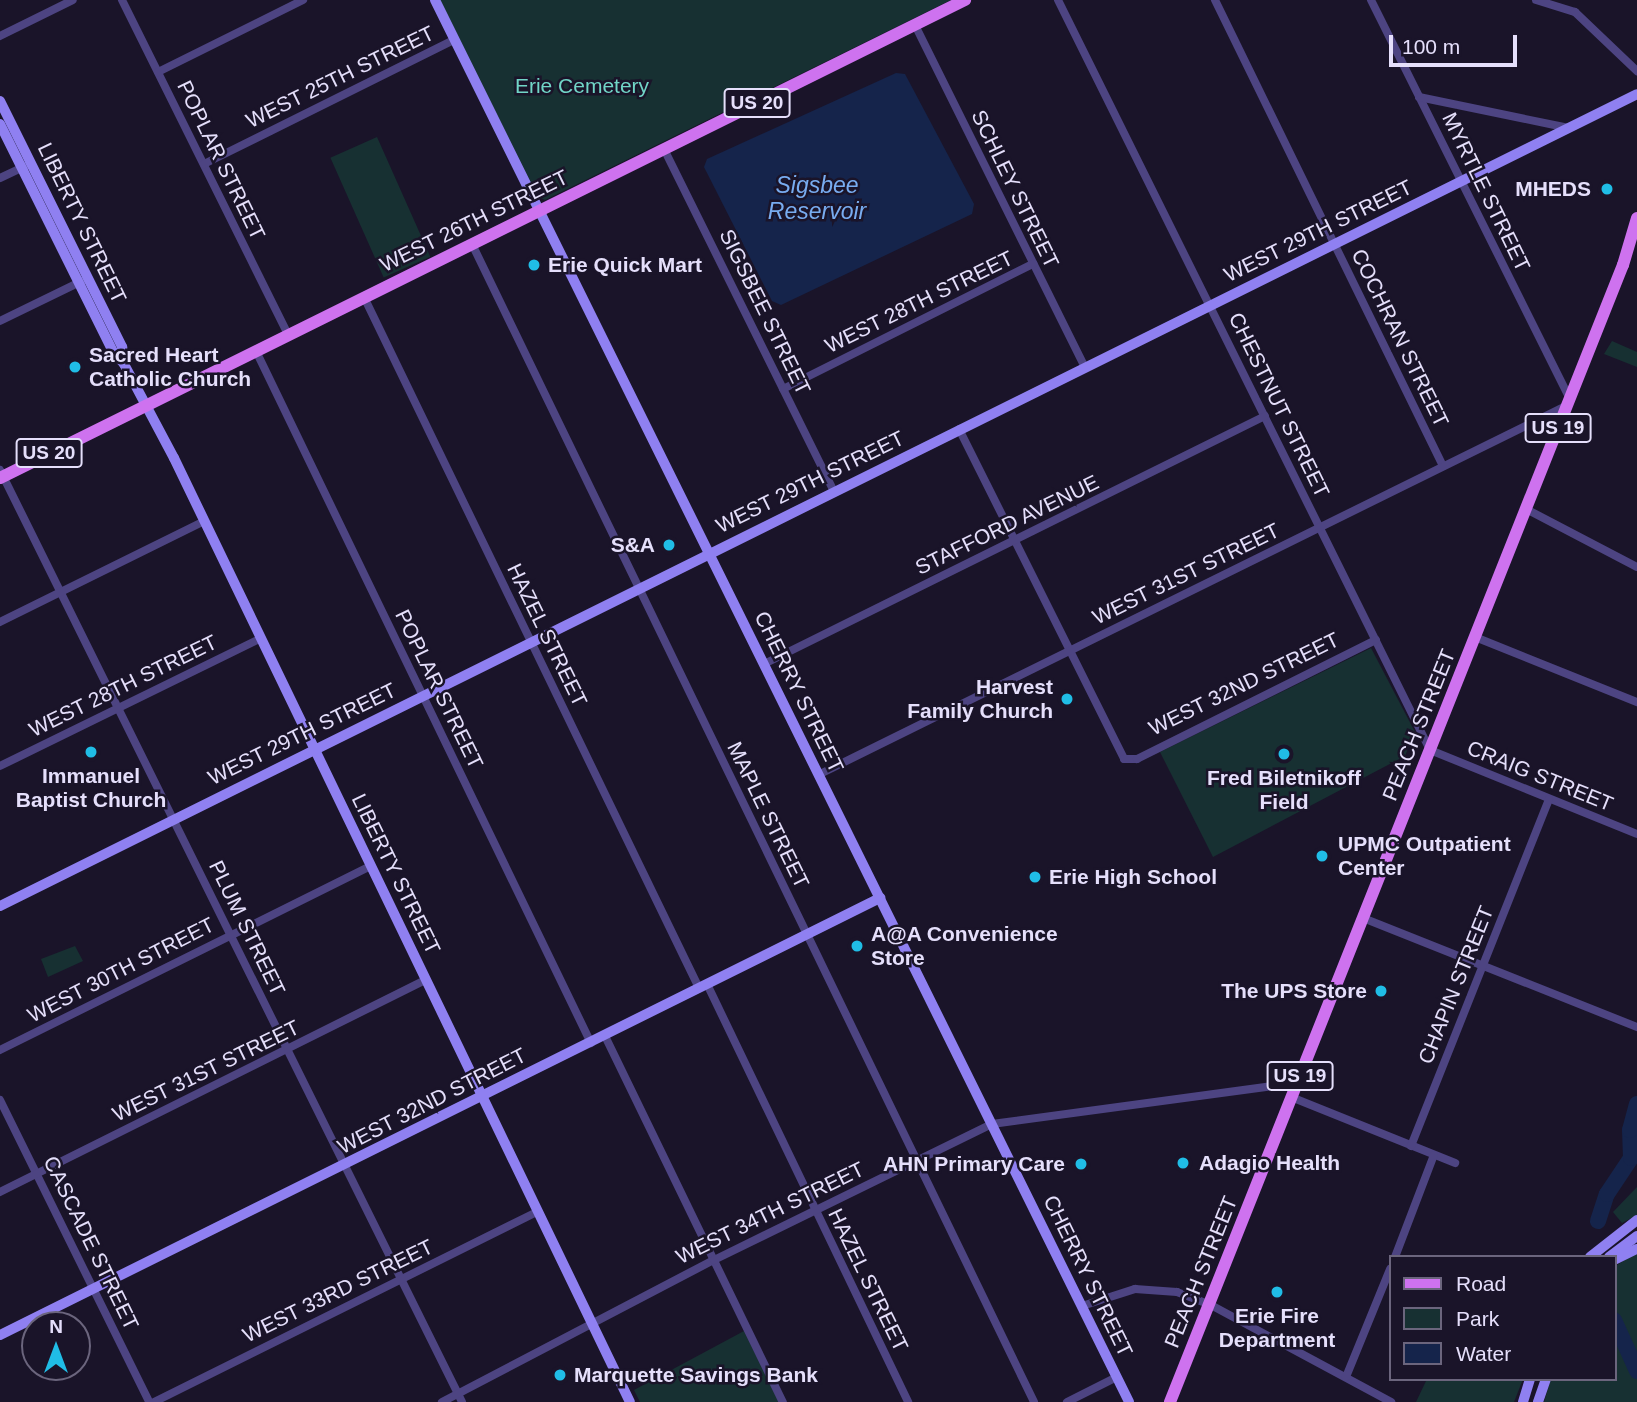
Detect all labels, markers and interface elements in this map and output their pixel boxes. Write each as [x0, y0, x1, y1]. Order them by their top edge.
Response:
street label: WEST 25TH STREET [242, 20, 438, 134]
scale bar [1392, 21, 1520, 65]
text: 100 m [1402, 35, 1460, 58]
park label: Erie Cemetery [515, 73, 649, 99]
street label: POPLAR STREET [172, 76, 270, 244]
road number: US 20 [722, 88, 792, 118]
street label: SCHLEY STREET [966, 106, 1064, 272]
street label: MYRTLE STREET [1437, 109, 1535, 275]
street label: LIBERTY STREET [32, 138, 132, 308]
street label: WEST 26TH STREET [376, 164, 572, 278]
water label: Sigsbee Reservoir [768, 171, 866, 225]
street label: WEST 29TH STREET [1220, 174, 1416, 288]
place label: MHEDS [1515, 176, 1591, 202]
marker: MHEDS [1597, 179, 1617, 199]
street label: SIGSBEE STREET [714, 225, 816, 399]
street label: WEST 28TH STREET [821, 245, 1017, 359]
street label: COCHRAN STREET [1346, 245, 1454, 431]
place label: Erie Quick Mart [548, 252, 702, 278]
marker: Erie Quick Mart [526, 257, 542, 273]
street label: CHESTNUT STREET [1223, 308, 1335, 502]
place label: Sacred Heart Catholic Church [89, 342, 251, 392]
marker: Sacred Heart Catholic Church [67, 359, 83, 375]
road number: US 19 [1523, 412, 1593, 444]
street label: WEST 29TH STREET [712, 425, 908, 539]
road number: US 20 [14, 437, 84, 468]
street label: STAFFORD AVENUE [911, 469, 1103, 581]
street label: WEST 31ST STREET [1088, 518, 1284, 630]
place label: S&A [611, 532, 655, 558]
marker: S&A [661, 537, 677, 553]
street label: HAZEL STREET [501, 559, 593, 711]
street label: POPLAR STREET [390, 605, 488, 773]
street label: CHERRY STREET [749, 607, 849, 777]
street label: WEST 32ND STREET [1145, 627, 1343, 741]
street label: WEST 28TH STREET [25, 629, 221, 743]
street label: PEACH STREET [1377, 646, 1461, 804]
place label: Harvest Family Church [907, 674, 1053, 724]
street label: WEST 29TH STREET [204, 677, 400, 791]
marker: Harvest Family Church [1059, 691, 1075, 707]
street label: CRAIG STREET [1463, 735, 1617, 817]
street label: MAPLE STREET [722, 738, 814, 892]
marker: Immanuel Baptist Church [83, 744, 99, 760]
marker: Fred Biletnikoff Field [1276, 746, 1292, 762]
place label: Immanuel Baptist Church [16, 763, 166, 813]
place label: Fred Biletnikoff Field [1207, 765, 1361, 815]
street label: LIBERTY STREET [346, 789, 446, 959]
place label: UPMC Outpatient Center [1338, 831, 1511, 881]
marker: UPMC Outpatient Center [1312, 846, 1332, 866]
street label: PLUM STREET [203, 856, 291, 1000]
place label: Erie High School [1049, 864, 1217, 890]
marker: Erie High School [1027, 869, 1043, 885]
street label: CHAPIN STREET [1413, 902, 1499, 1068]
street label: WEST 30TH STREET [23, 912, 219, 1028]
place label: A@A Convenience Store [871, 921, 1058, 971]
marker: A@A Convenience Store [849, 938, 865, 954]
place label: The UPS Store [1221, 978, 1367, 1004]
marker: The UPS Store [1373, 983, 1389, 999]
street label: WEST 31ST STREET [108, 1015, 304, 1127]
street label: WEST 32ND STREET [333, 1042, 531, 1160]
road number: US 19 [1265, 1060, 1335, 1092]
place label: Adagio Health [1199, 1150, 1340, 1176]
place label: AHN Primary Care [883, 1151, 1065, 1177]
street label: CASCADE STREET [38, 1152, 144, 1334]
marker: Adagio Health [1173, 1153, 1193, 1173]
marker: AHN Primary Care [1071, 1154, 1091, 1174]
street label: WEST 34TH STREET [672, 1156, 868, 1270]
street label: CHERRY STREET [1038, 1191, 1138, 1361]
street label: PEACH STREET [1159, 1193, 1243, 1351]
street label: HAZEL STREET [822, 1204, 914, 1356]
street label: WEST 33RD STREET [239, 1234, 437, 1348]
legend [1388, 1255, 1616, 1381]
text: Road [1456, 1272, 1506, 1295]
marker: Erie Fire Department [1269, 1284, 1285, 1300]
place label: Erie Fire Department [1219, 1303, 1335, 1353]
text: Park [1456, 1307, 1499, 1330]
north arrow [21, 1311, 91, 1381]
text: N [49, 1316, 63, 1337]
text: Water [1456, 1342, 1511, 1365]
place label: Marquette Savings Bank [574, 1362, 818, 1388]
marker: Marquette Savings Bank [552, 1367, 568, 1383]

